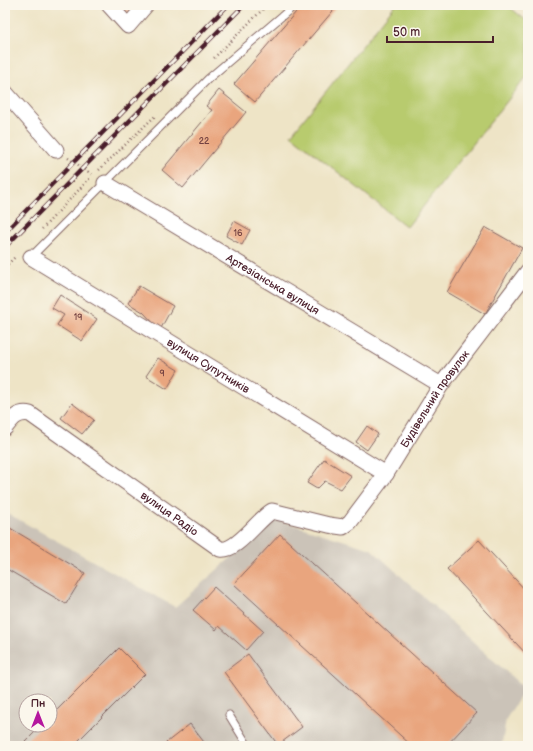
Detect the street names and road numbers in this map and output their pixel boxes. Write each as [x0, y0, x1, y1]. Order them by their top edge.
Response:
street label: Артезіанська вулиця [223, 251, 322, 317]
street label: вулиця Супутників [164, 336, 252, 396]
street label: Будівельний провулок [398, 348, 472, 450]
street label: вулиця Радіо [138, 489, 201, 539]

